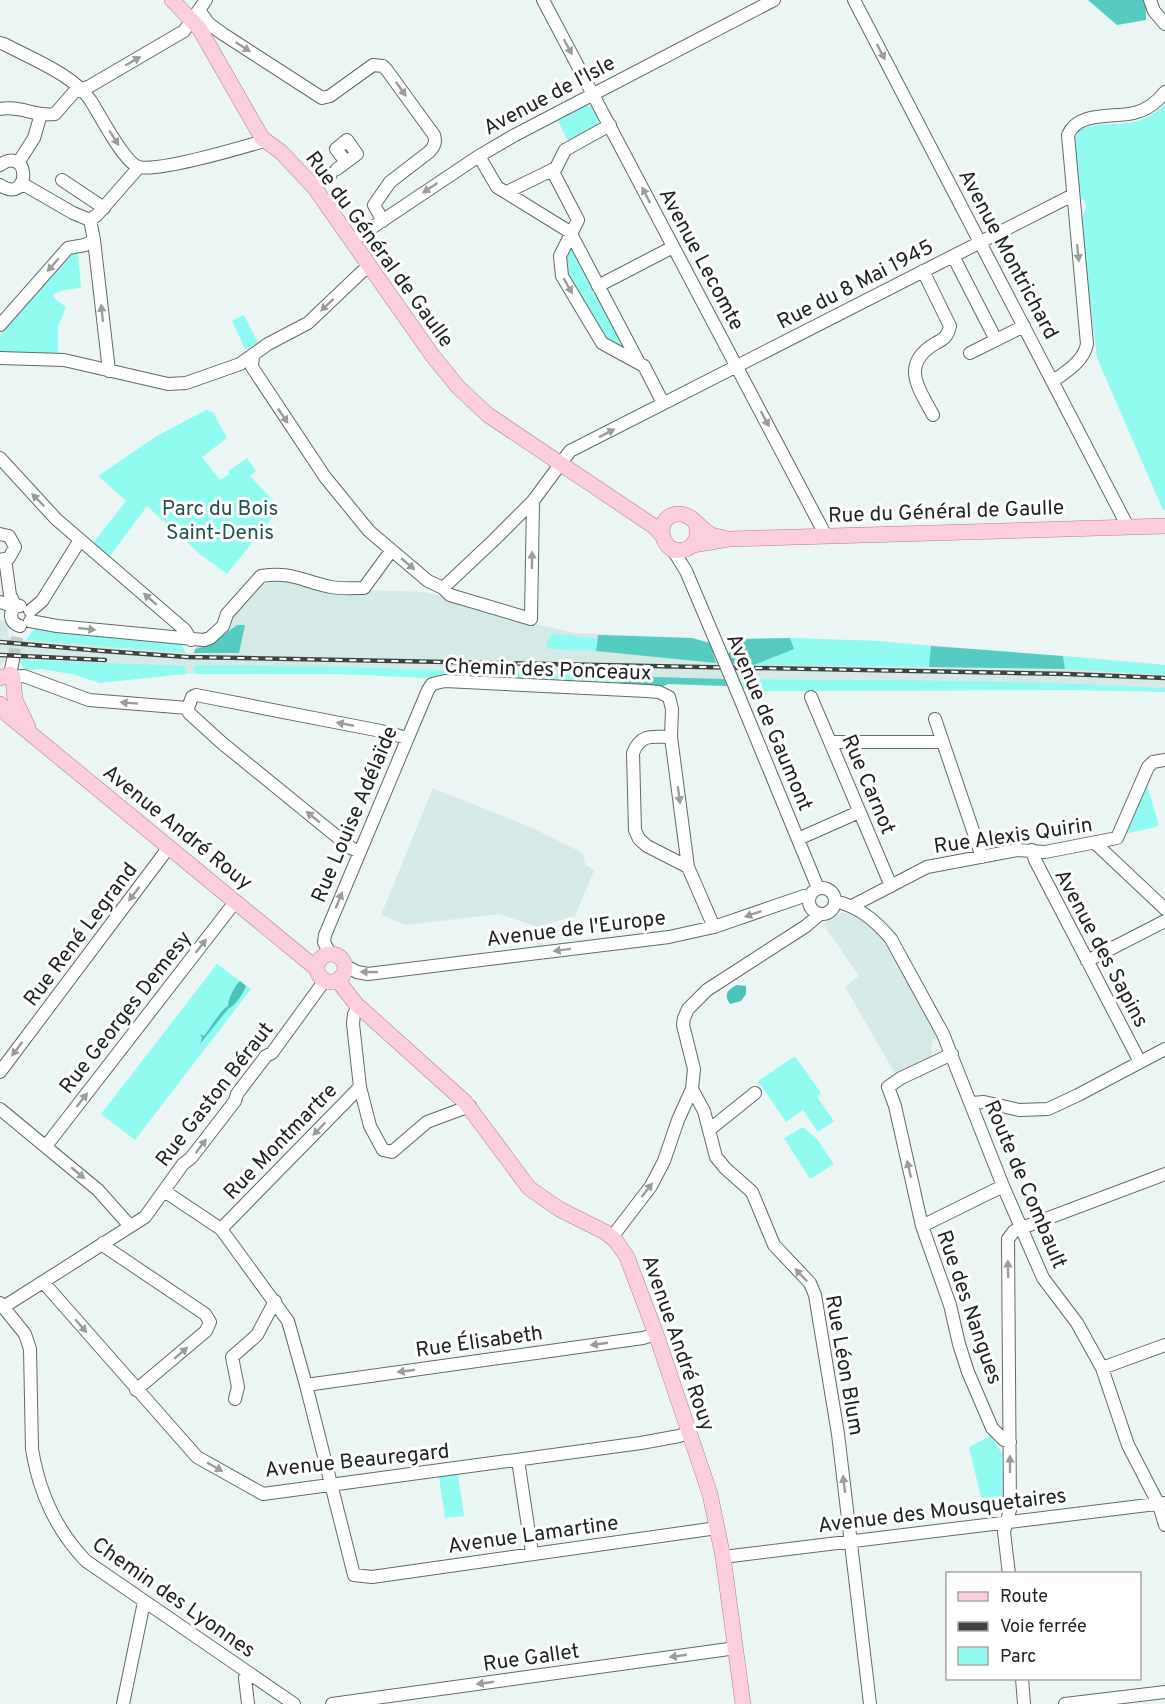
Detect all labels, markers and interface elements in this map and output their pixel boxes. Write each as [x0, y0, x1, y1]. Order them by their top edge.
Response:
one-way arrow [563, 39, 573, 56]
one-way arrow [235, 41, 251, 52]
one-way arrow [876, 43, 886, 60]
street label: Avenue de l'Isle [479, 50, 620, 142]
one-way arrow [125, 56, 142, 66]
one-way arrow [395, 81, 407, 97]
one-way arrow [108, 130, 119, 147]
street label: Rue du Général de Gaulle [298, 146, 459, 353]
street label: Avenue Montrichard [951, 165, 1064, 344]
one-way arrow [422, 183, 439, 194]
street label: Avenue Lecomte [652, 184, 750, 336]
one-way arrow [641, 186, 651, 203]
street label: Rue du 8 Mai 1945 [773, 234, 938, 336]
one-way arrow [1073, 243, 1083, 262]
one-way arrow [47, 257, 60, 272]
one-way arrow [563, 278, 574, 294]
one-way arrow [319, 298, 334, 312]
one-way arrow [97, 303, 107, 322]
one-way arrow [277, 408, 288, 424]
one-way arrow [760, 411, 769, 428]
one-way arrow [599, 428, 616, 438]
one-way arrow [32, 494, 46, 508]
street label: Rue du Général de Gaulle [828, 495, 1065, 530]
park label: Parc du Bois Saint-Denis [162, 496, 278, 547]
one-way arrow [527, 551, 537, 570]
one-way arrow [400, 558, 416, 571]
one-way arrow [143, 593, 158, 606]
one-way arrow [78, 625, 97, 634]
street label: Avenue de Gaumont [719, 630, 818, 815]
street label: Chemin des Ponceaux [444, 653, 652, 688]
one-way arrow [120, 698, 139, 707]
one-way arrow [335, 719, 354, 728]
street label: Rue Louise Adélaïde [306, 722, 405, 907]
street label: Rue Carnot [834, 730, 901, 839]
street label: Avenue André Rouy [97, 760, 257, 897]
one-way arrow [674, 785, 683, 804]
one-way arrow [305, 810, 321, 823]
street label: Rue Alexis Quirin [932, 812, 1094, 861]
street label: Rue René Legrand [18, 858, 144, 1012]
street label: Avenue des Sapins [1048, 865, 1154, 1033]
one-way arrow [129, 886, 141, 901]
one-way arrow [334, 890, 344, 908]
street label: Avenue de l'Europe [485, 905, 667, 954]
one-way arrow [744, 909, 762, 919]
street label: Rue Georges Demesy [54, 926, 198, 1100]
one-way arrow [195, 938, 207, 954]
one-way arrow [553, 945, 572, 955]
one-way arrow [359, 967, 378, 977]
street label: Rue Gaston Béraut [150, 1017, 280, 1173]
one-way arrow [12, 1042, 24, 1057]
street label: Rue Montmartre [218, 1078, 344, 1206]
one-way arrow [75, 1092, 88, 1108]
street label: Route de Combault [977, 1096, 1072, 1273]
one-way arrow [312, 1121, 326, 1136]
one-way arrow [194, 1138, 206, 1153]
one-way arrow [903, 1160, 913, 1179]
one-way arrow [70, 1166, 85, 1179]
one-way arrow [640, 1183, 652, 1198]
street label: Rue des Nangues [930, 1227, 1008, 1388]
street label: Avenue André Rouy [635, 1252, 720, 1435]
one-way arrow [1003, 1260, 1013, 1279]
one-way arrow [795, 1268, 809, 1282]
street label: Rue Léon Blum [818, 1293, 869, 1438]
one-way arrow [74, 1318, 87, 1333]
street label: Rue Élisabeth [414, 1319, 545, 1365]
one-way arrow [589, 1339, 608, 1349]
one-way arrow [173, 1347, 188, 1360]
one-way arrow [396, 1366, 415, 1375]
street label: Avenue Beauregard [264, 1438, 451, 1485]
one-way arrow [1005, 1455, 1015, 1474]
one-way arrow [206, 1462, 223, 1472]
one-way arrow [839, 1474, 849, 1493]
street label: Avenue des Mousquetaires [816, 1483, 1068, 1540]
street label: Avenue Lamartine [446, 1510, 620, 1561]
street label: Chemin des Lyonnes [86, 1532, 260, 1665]
legend [946, 1572, 1141, 1680]
text: Route [1000, 1586, 1048, 1609]
text: Voie ferrée [1000, 1616, 1087, 1639]
street label: Rue Gallet [481, 1638, 581, 1679]
text: Parc [1000, 1646, 1036, 1669]
one-way arrow [669, 1651, 688, 1661]
one-way arrow [476, 1678, 495, 1687]

